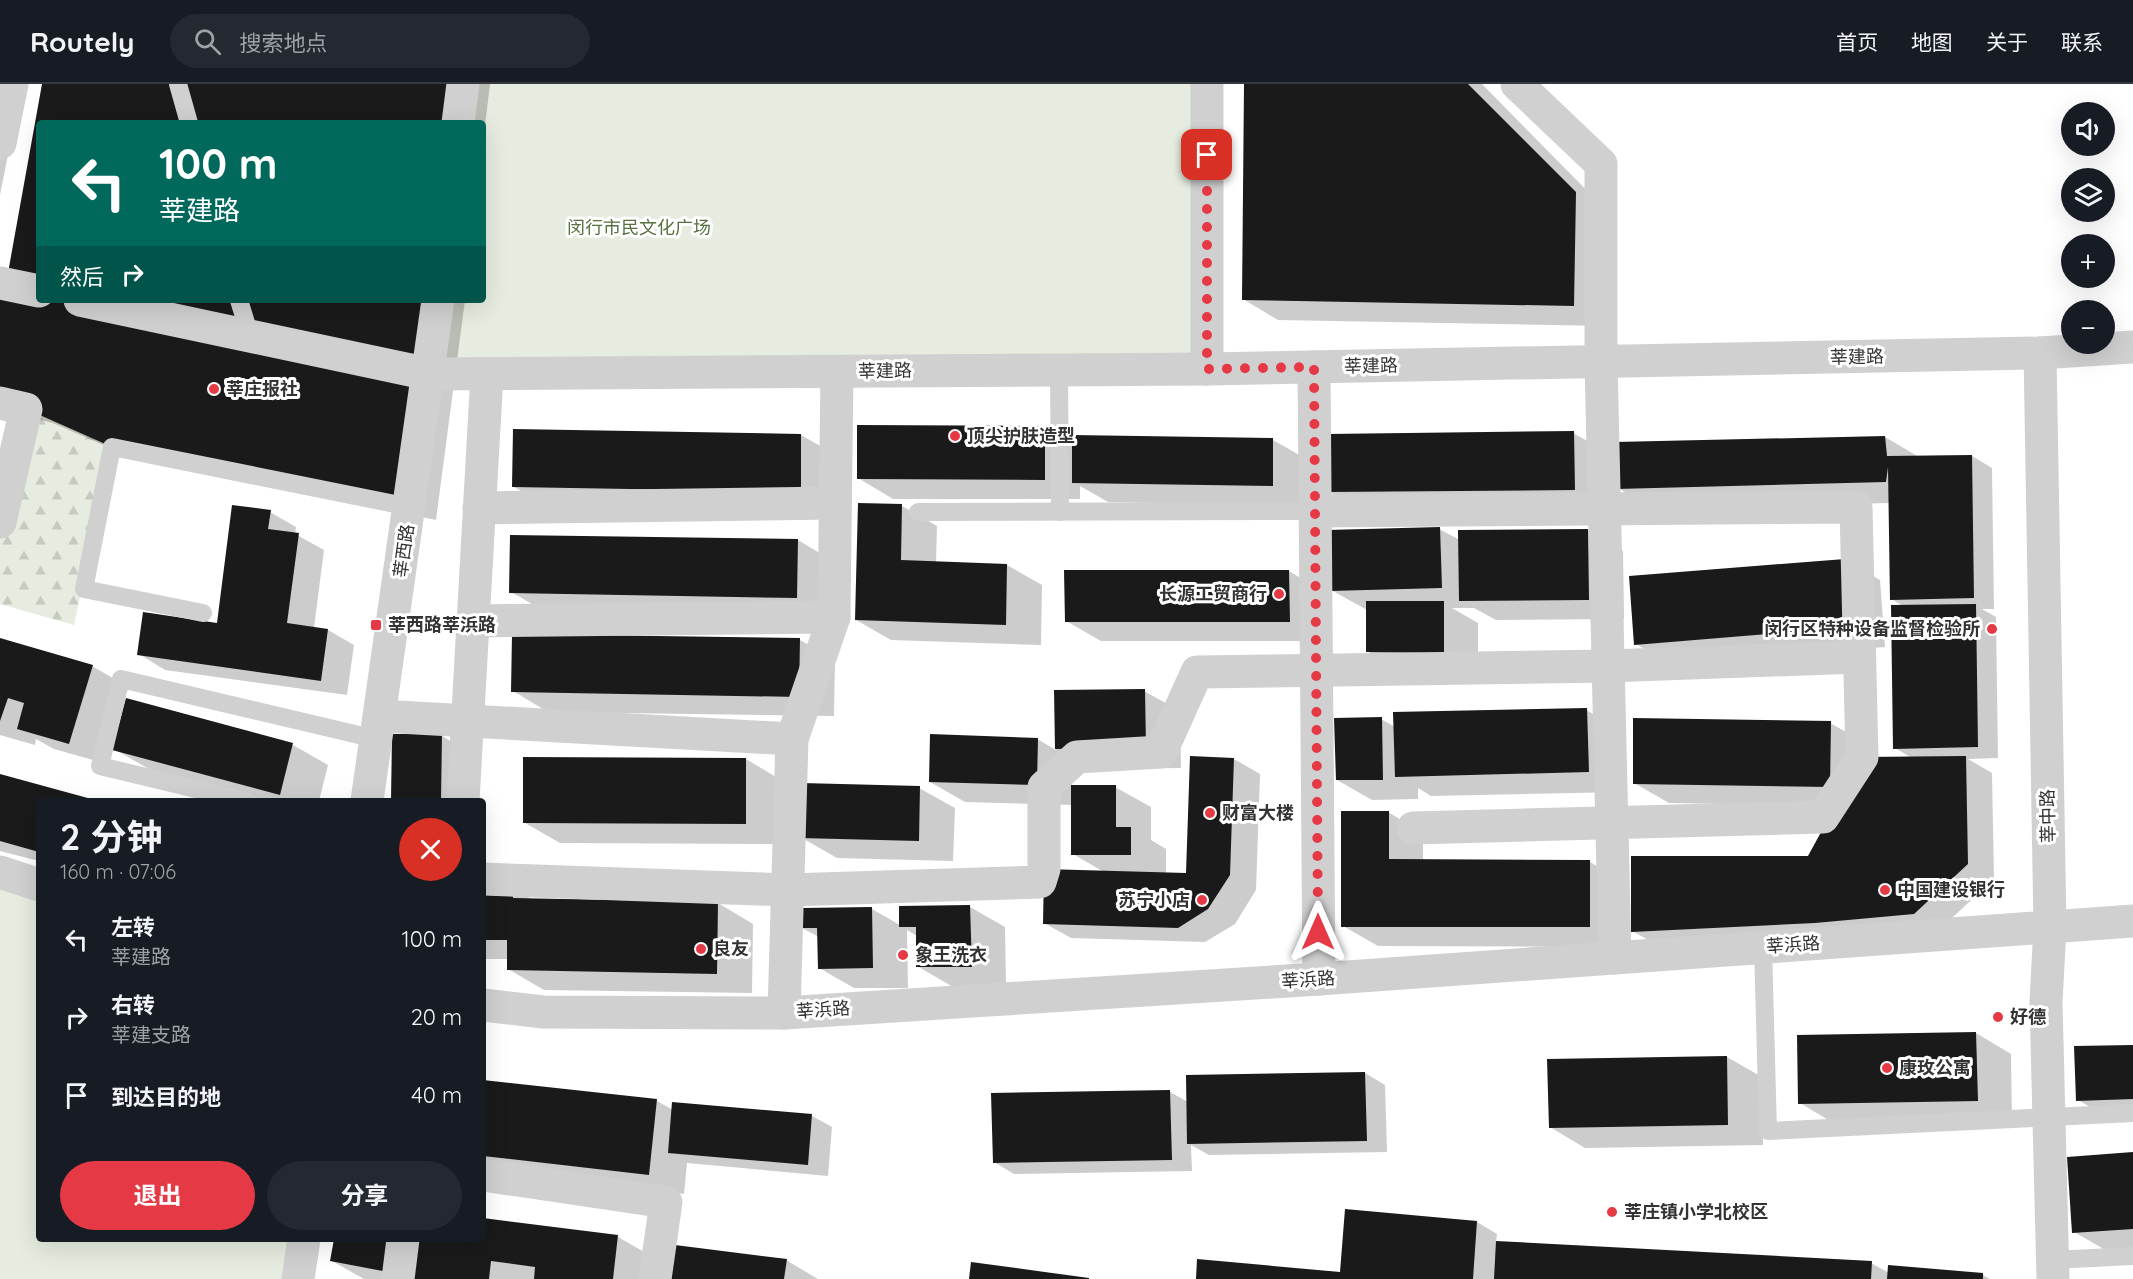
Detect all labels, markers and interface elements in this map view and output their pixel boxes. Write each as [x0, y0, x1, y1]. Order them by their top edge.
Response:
search box [170, 14, 590, 68]
text: Routely [30, 24, 134, 59]
icon: search [191, 25, 224, 58]
text: 搜索地点 [239, 29, 327, 57]
text: 首页 [1836, 29, 1878, 55]
text: 地图 [1911, 29, 1953, 55]
text: 关于 [1986, 29, 2028, 55]
text: 联系 [2061, 29, 2103, 55]
map controls [2061, 102, 2115, 354]
button: sound [2061, 102, 2115, 156]
pin [1181, 129, 1232, 180]
text: 100 m [159, 137, 277, 190]
icon: arrive [1190, 138, 1223, 171]
icon: left [60, 144, 138, 222]
button: layers [2061, 168, 2115, 222]
text: 莘建路 [159, 193, 240, 227]
park label: 闵行市民文化广场 [567, 216, 711, 239]
button: + [2061, 234, 2115, 288]
icon: right [116, 258, 149, 291]
text: 然后 [60, 263, 104, 291]
button: − [2061, 300, 2115, 354]
street label: 莘建路 [1830, 345, 1884, 368]
street label: 莘建路 [1344, 354, 1398, 377]
street label: 莘建路 [858, 359, 912, 382]
place label: 莘庄报社 [226, 377, 298, 400]
marker: 莘庄报社 [207, 382, 221, 396]
place label: 顶尖护肤造型 [967, 424, 1075, 447]
marker: 顶尖护肤造型 [948, 429, 962, 443]
street label: 莘西路 [388, 523, 419, 579]
place label: 长源工贸商行 [1159, 582, 1267, 605]
marker: 长源工贸商行 [1272, 587, 1286, 601]
place label: 莘西路莘浜路 [388, 613, 496, 636]
place label: 闵行区特种设备监督检验所 [1764, 617, 1980, 640]
marker: 莘西路莘浜路 [369, 618, 383, 632]
marker: 闵行区特种设备监督检验所 [1985, 622, 1999, 636]
street label: 莘中路 [2036, 789, 2059, 843]
place label: 财富大楼 [1222, 801, 1294, 824]
marker: 财富大楼 [1203, 806, 1217, 820]
text: 2 分钟 [60, 814, 163, 859]
button: close [399, 818, 462, 881]
text: 160 m · 07:06 [60, 859, 176, 884]
place label: 中国建设银行 [1897, 878, 2005, 901]
marker: 中国建设银行 [1878, 883, 1892, 897]
place label: 苏宁小店 [1118, 888, 1190, 911]
marker: 苏宁小店 [1195, 893, 1209, 907]
position arrow [1286, 900, 1350, 964]
text: 左转 [111, 913, 155, 941]
icon: left [60, 923, 93, 956]
text: 100 m [402, 925, 462, 953]
street label: 莘浜路 [1765, 931, 1821, 958]
place label: 良友 [713, 937, 749, 960]
marker: 良友 [694, 942, 708, 956]
place label: 象王洗衣 [915, 943, 987, 966]
text: 莘建路 [111, 944, 171, 969]
marker: 象王洗衣 [896, 948, 910, 962]
street label: 莘浜路 [1280, 966, 1336, 993]
text: 右转 [111, 991, 155, 1019]
street label: 莘浜路 [795, 996, 851, 1023]
icon: right [60, 1001, 93, 1034]
text: 20 m [411, 1003, 462, 1031]
place label: 好德 [2010, 1005, 2046, 1028]
marker: 好德 [1991, 1010, 2005, 1024]
text: 莘建支路 [111, 1022, 191, 1047]
place label: 康玫公寓 [1899, 1056, 1971, 1079]
marker: 康玫公寓 [1880, 1061, 1894, 1075]
icon: arrive [60, 1079, 93, 1112]
text: 40 m [411, 1081, 462, 1109]
text: 到达目的地 [111, 1083, 221, 1111]
button: 退出 [60, 1161, 255, 1230]
button: 分享 [267, 1161, 462, 1230]
place label: 莘庄镇小学北校区 [1624, 1200, 1768, 1223]
marker: 莘庄镇小学北校区 [1605, 1205, 1619, 1219]

